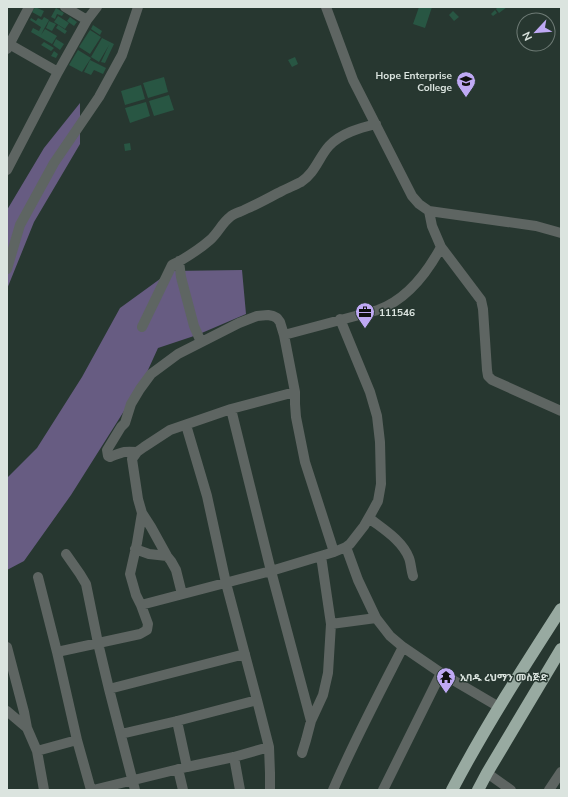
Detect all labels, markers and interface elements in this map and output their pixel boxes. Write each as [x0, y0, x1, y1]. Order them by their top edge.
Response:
north arrow [516, 12, 556, 52]
text: N [519, 30, 535, 43]
place label: Hope Enterprise College [376, 69, 453, 94]
school or university icon: Hope Enterprise College [455, 70, 477, 98]
office icon: 111546 [354, 301, 376, 329]
place label: 111546 [379, 306, 415, 319]
temple icon: ኢባዱ ረህማን መስጅድ [435, 666, 457, 694]
place label: ኢባዱ ረህማን መስጅድ [460, 671, 548, 684]

